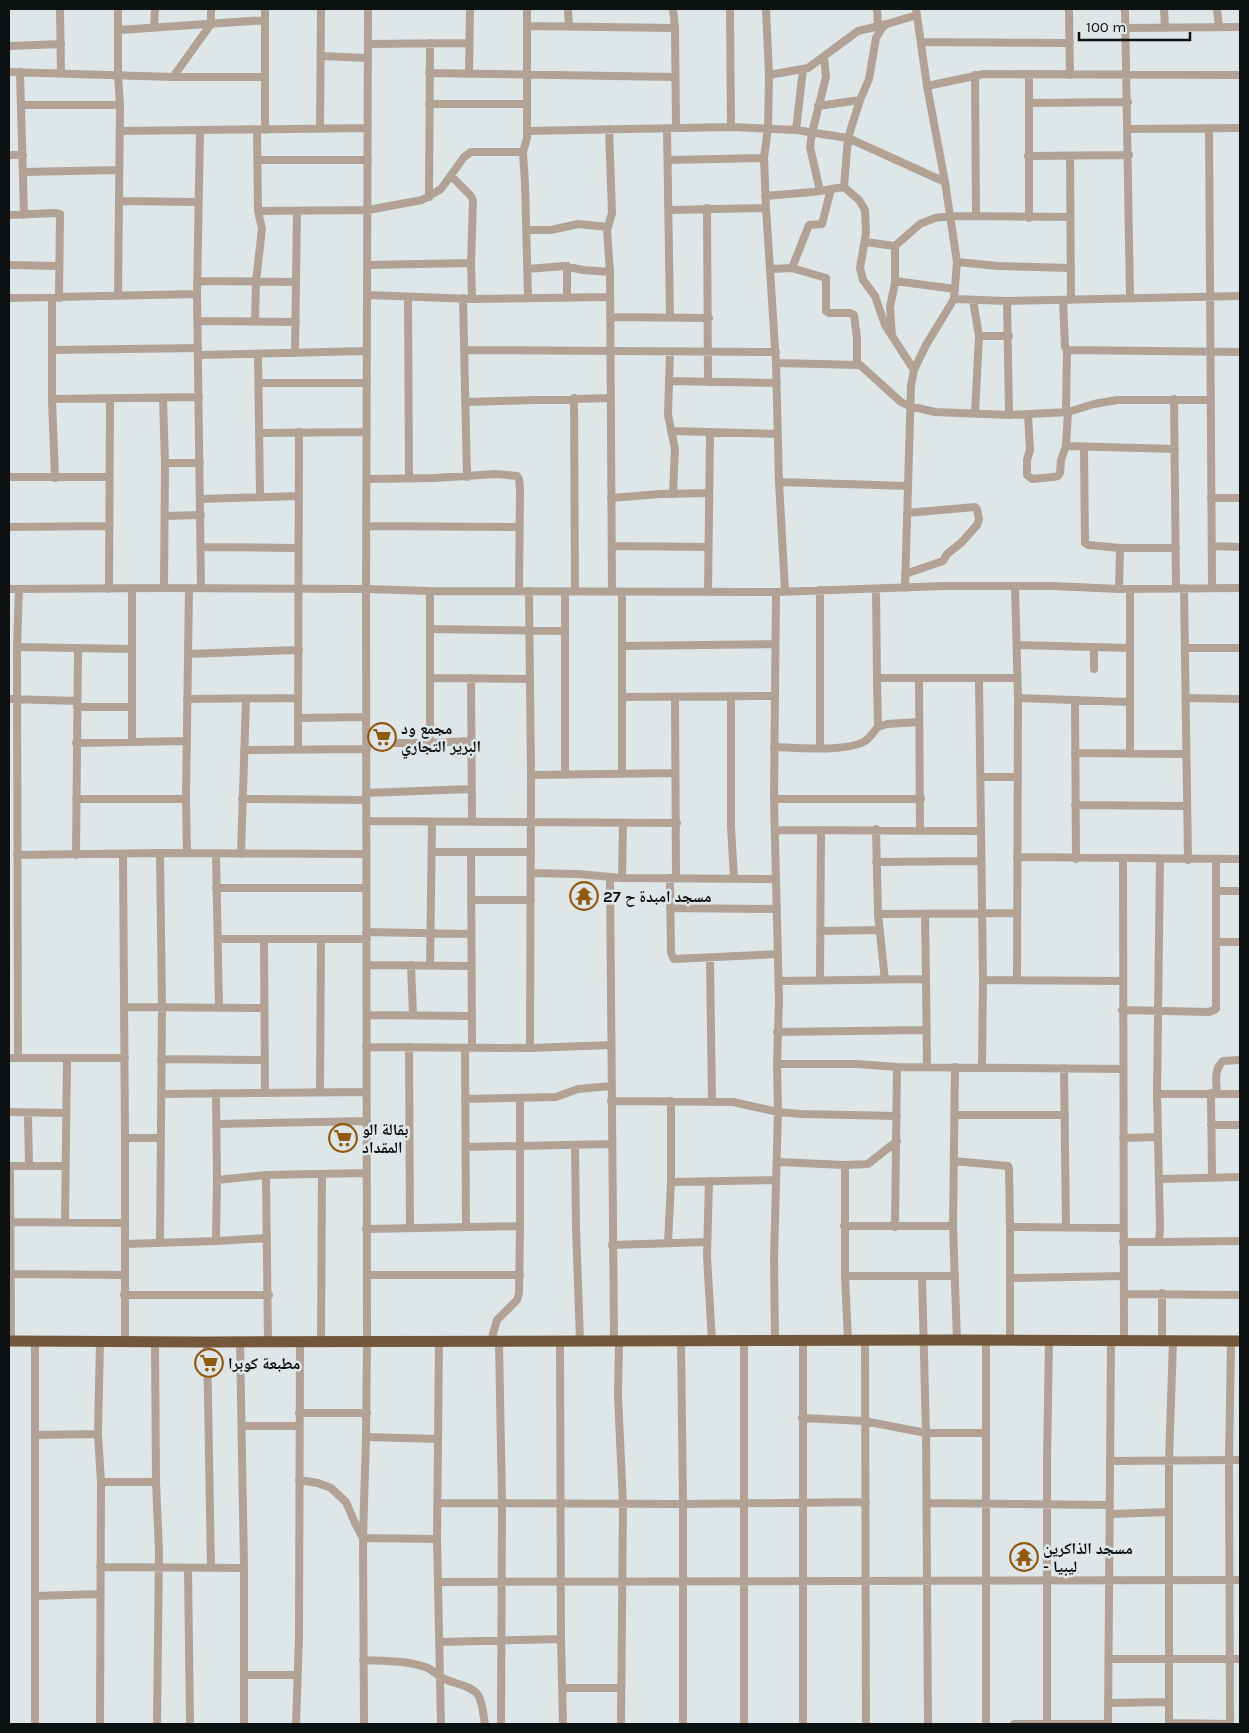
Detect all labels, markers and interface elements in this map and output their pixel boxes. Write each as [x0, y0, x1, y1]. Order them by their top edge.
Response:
scale bar [1079, 10, 1190, 42]
text: 100 m [1086, 18, 1126, 36]
place label: مجمع ود البرير التجاري [401, 719, 481, 758]
supermarket icon: مجمع ود البرير التجاري [367, 722, 397, 752]
temple icon: مسجد امبدة ح 27 [569, 881, 599, 911]
place label: مسجد امبدة ح 27 [603, 887, 712, 907]
place label: بقالة الو المقداد [362, 1120, 408, 1157]
supermarket icon: بقالة الو المقداد [328, 1123, 358, 1153]
supermarket icon: مطبعة كوبرا [194, 1348, 224, 1378]
place label: مطبعة كوبرا [228, 1354, 300, 1373]
place label: مسجد الذاكرين - ليبيا [1043, 1539, 1133, 1576]
temple icon: مسجد الذاكرين - ليبيا [1009, 1542, 1039, 1572]

